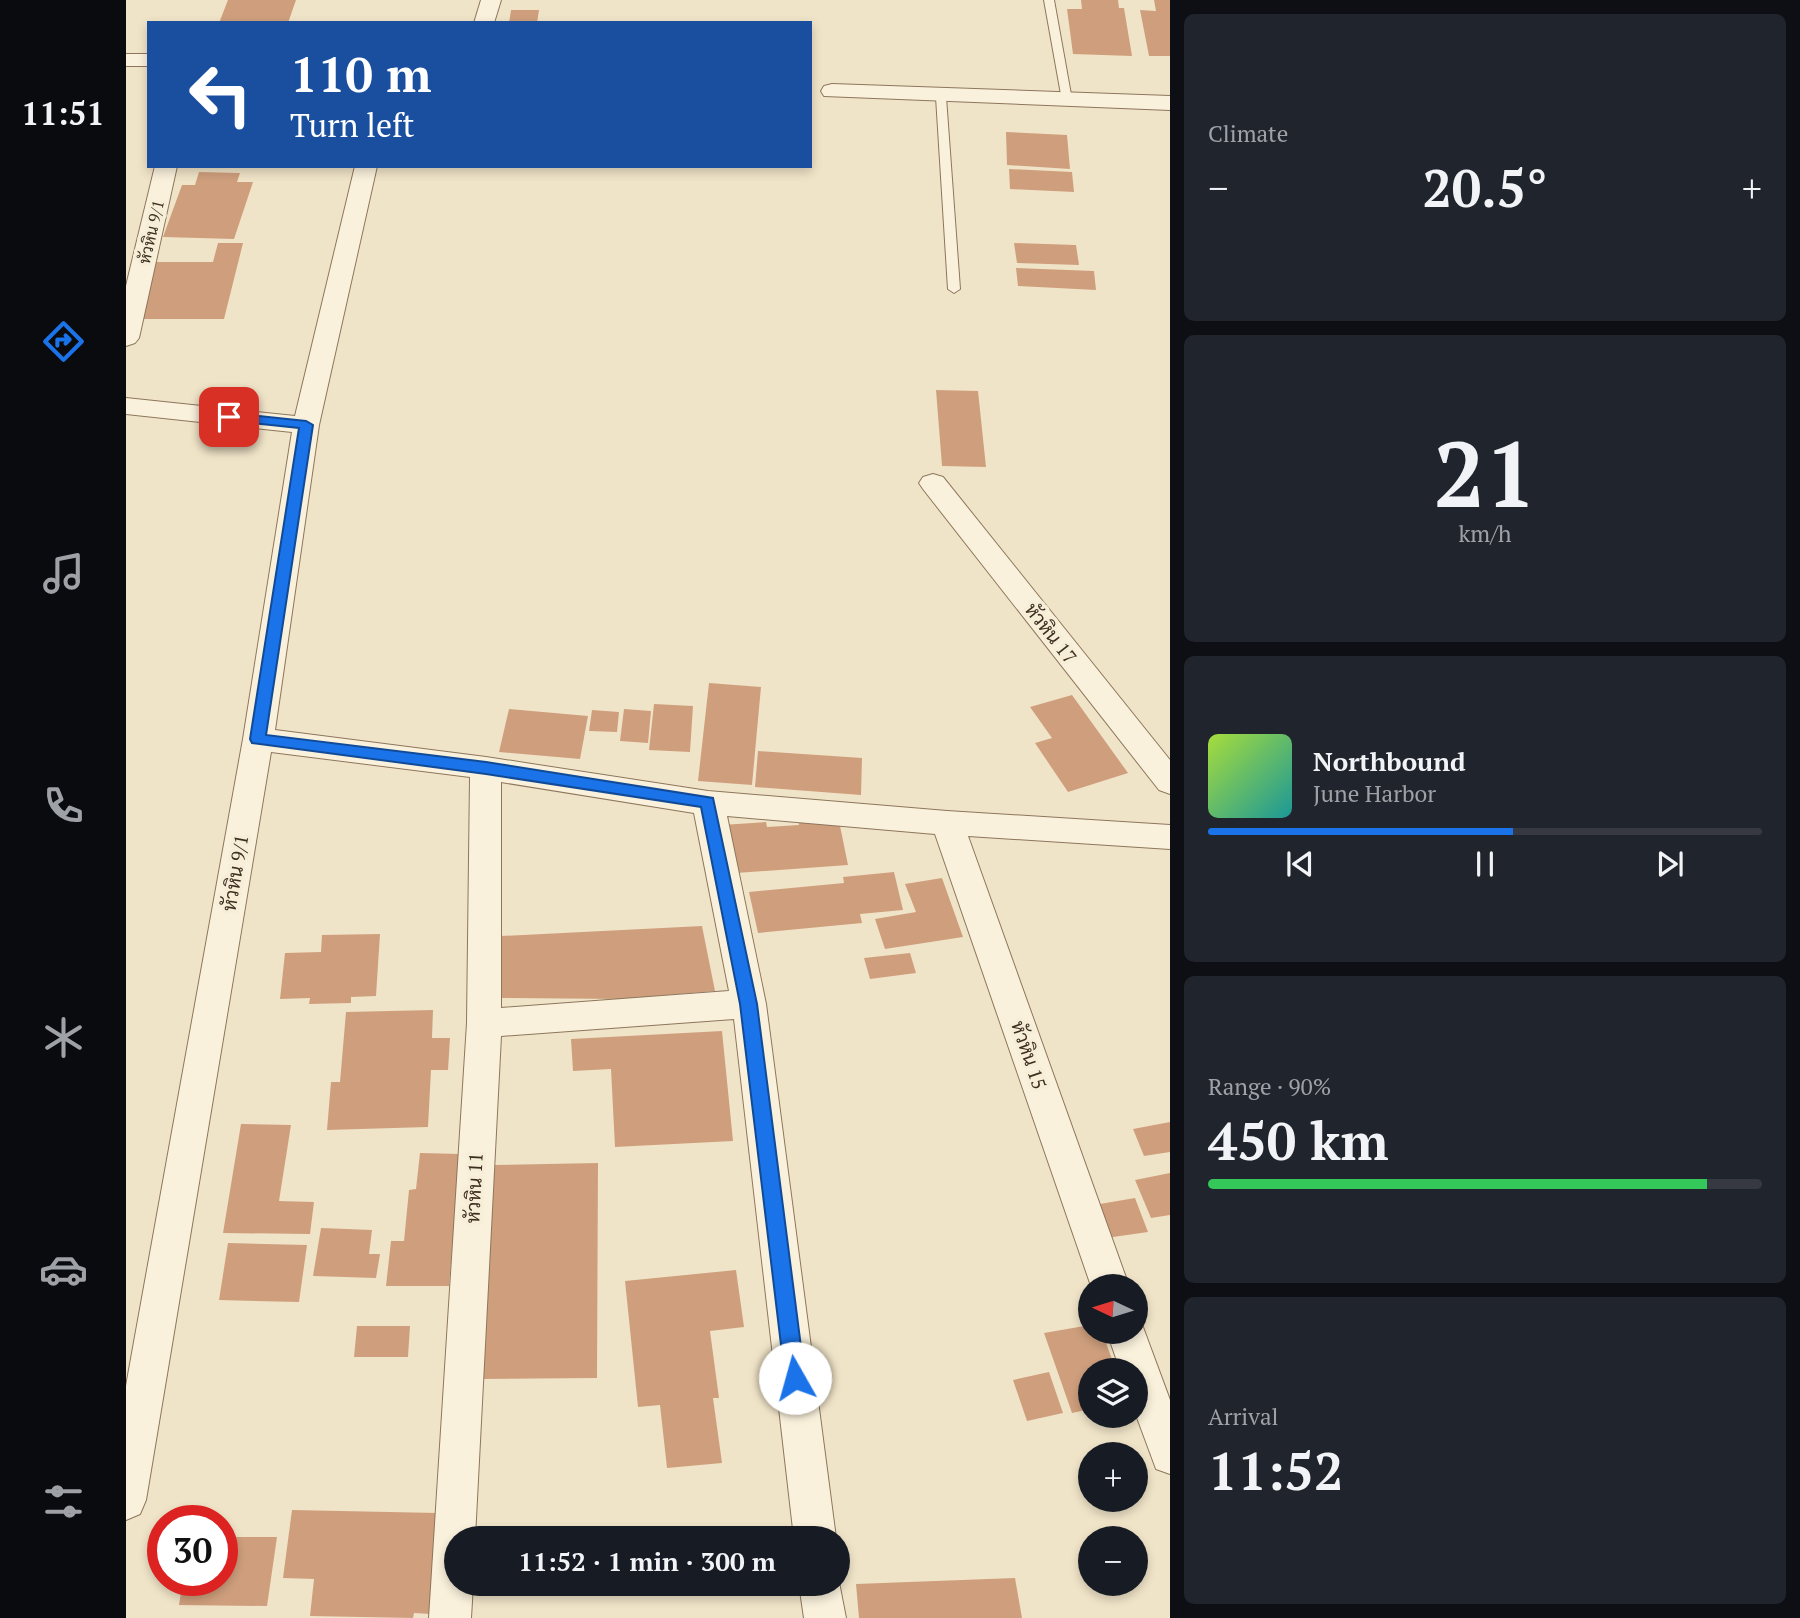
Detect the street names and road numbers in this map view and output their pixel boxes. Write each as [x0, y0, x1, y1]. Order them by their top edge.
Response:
street label: หัวหิน 9/1 [133, 198, 169, 266]
street label: หัวหิน 17 [1020, 597, 1083, 668]
street label: หัวหิน 9/1 [215, 833, 254, 913]
street label: หัวหิน 15 [1006, 1017, 1053, 1092]
street label: หัวหิน 11 [459, 1152, 488, 1224]

